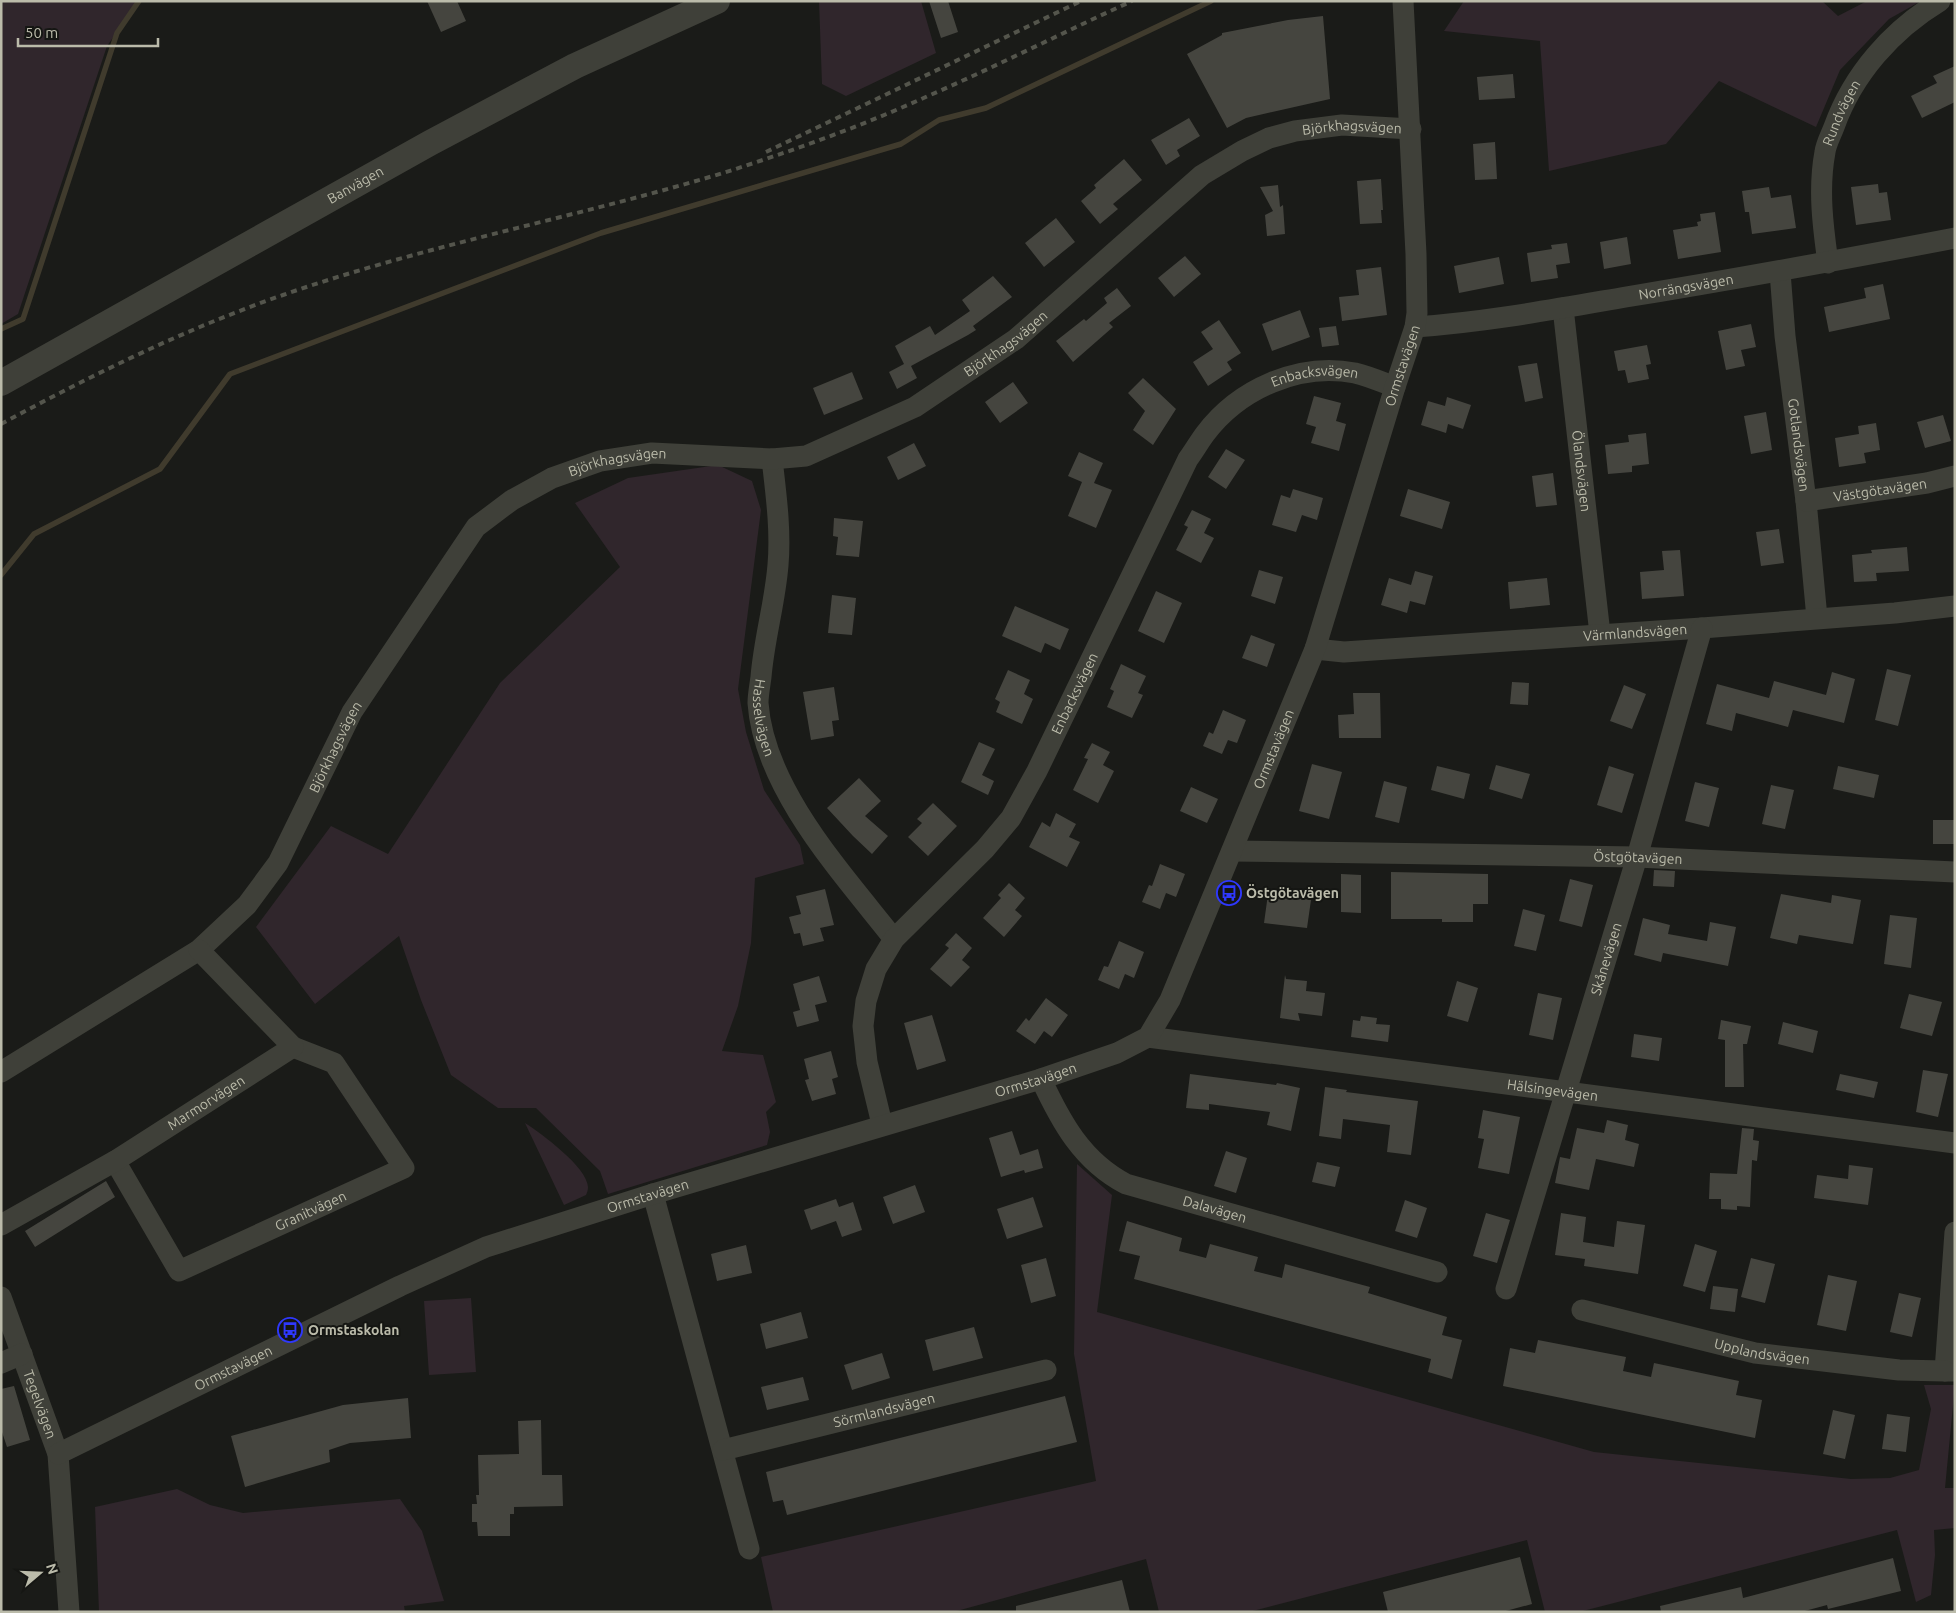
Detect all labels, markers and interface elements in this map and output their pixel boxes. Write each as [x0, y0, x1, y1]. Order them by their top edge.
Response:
scale bar [18, 15, 158, 47]
text: 50 m [25, 24, 58, 41]
street label: Rundvägen [1819, 77, 1863, 148]
street label: Björkhagsvägen [1301, 117, 1402, 138]
street label: Banvägen [324, 163, 386, 207]
street label: Norrängsvägen [1637, 271, 1735, 303]
street label: Björkhagsvägen [961, 307, 1050, 380]
street label: Ormstavägen [1382, 323, 1423, 408]
street label: Enbacksvägen [1269, 363, 1360, 390]
street label: Gotlandsvägen [1785, 397, 1813, 493]
street label: Ölandsvägen [1569, 429, 1594, 513]
street label: Björkhagsvägen [566, 445, 667, 480]
street label: Västgötavägen [1832, 475, 1928, 505]
street label: Värmlandsvägen [1583, 621, 1688, 644]
street label: Enbacksvägen [1048, 650, 1101, 737]
street label: Hasselvägen [750, 678, 778, 758]
street label: Björkhagsvägen [306, 698, 365, 795]
street label: Ormstavägen [1250, 707, 1297, 791]
street label: Östgötavägen [1593, 847, 1683, 867]
bus stop icon: Östgötavägen [1216, 880, 1242, 906]
place label: Östgötavägen [1246, 884, 1339, 901]
street label: Skånevägen [1588, 921, 1625, 997]
street label: Ormstavägen [993, 1059, 1079, 1100]
street label: Marmorvägen [165, 1072, 248, 1133]
street label: Hälsingevägen [1506, 1076, 1599, 1104]
street label: Ormstavägen [605, 1176, 691, 1216]
street label: Granitvägen [272, 1188, 349, 1234]
street label: Dalavägen [1181, 1192, 1249, 1226]
bus stop icon: Ormstaskolan [277, 1317, 303, 1343]
place label: Ormstaskolan [308, 1322, 400, 1338]
street label: Upplandsvägen [1713, 1335, 1811, 1367]
street label: Ormstavägen [191, 1342, 275, 1394]
street label: Tegelvägen [20, 1368, 60, 1441]
street label: Sörmlandsvägen [832, 1390, 937, 1430]
north arrow [15, 1548, 65, 1598]
text: N [43, 1561, 62, 1576]

